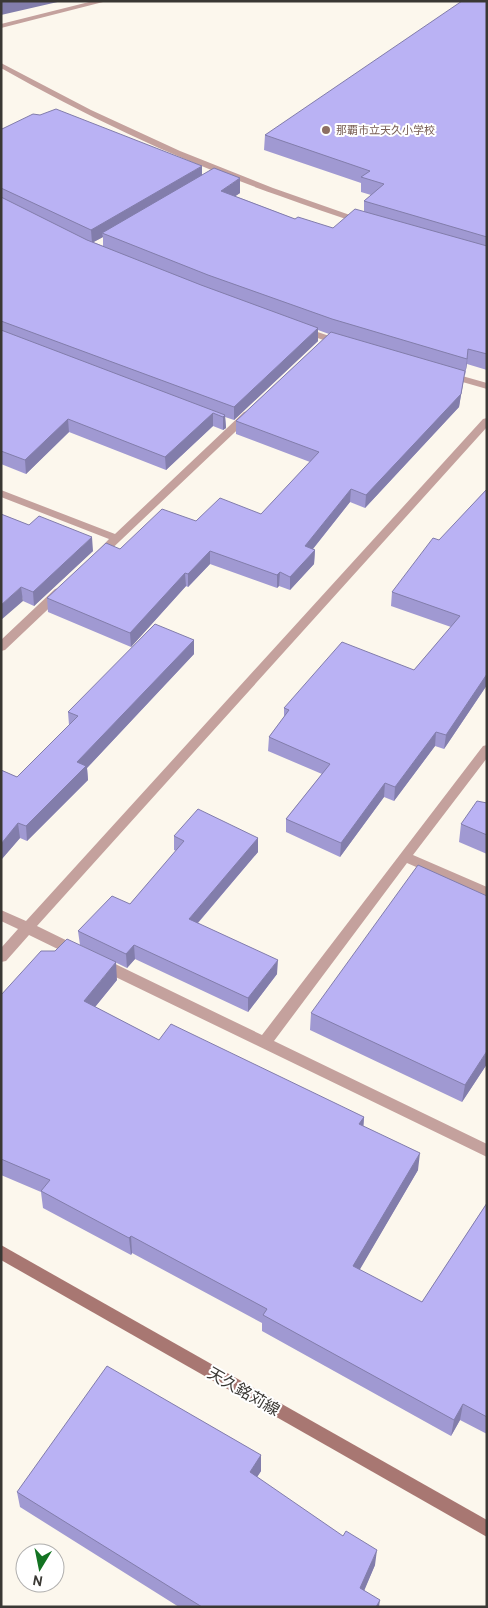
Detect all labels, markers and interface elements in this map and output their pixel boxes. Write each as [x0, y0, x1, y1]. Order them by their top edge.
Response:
marker: 那覇市立天久小学校 [320, 124, 332, 136]
place label: 那覇市立天久小学校 [336, 124, 435, 138]
street label: 天久銘苅線 [203, 1364, 283, 1421]
north arrow [15, 1543, 65, 1593]
text: N [32, 1570, 44, 1589]

